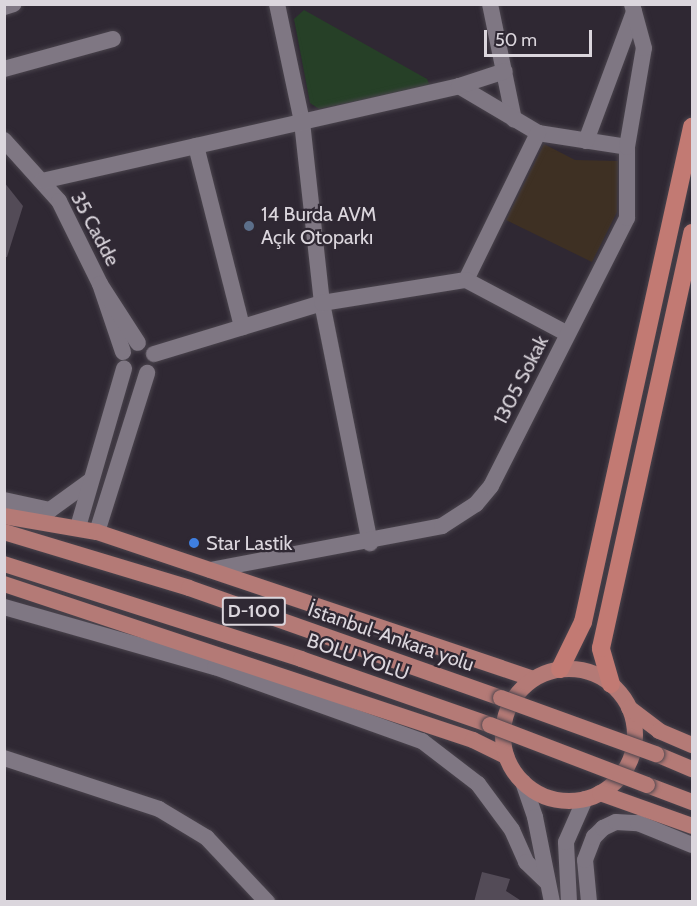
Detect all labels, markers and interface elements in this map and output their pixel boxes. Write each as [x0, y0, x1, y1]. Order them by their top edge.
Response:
scale bar [487, 18, 595, 56]
text: 50 m [495, 29, 537, 51]
street label: 35 Cadde [66, 188, 124, 270]
place label: 14 Burda AVM Açık Otoparkı [261, 202, 377, 249]
marker: 14 Burda AVM Açık Otoparkı [242, 219, 256, 233]
street label: 1305 Sokak [488, 331, 554, 429]
place label: Star Lastik [206, 531, 292, 555]
marker: Star Lastik [187, 536, 201, 550]
road number: D-100 [221, 596, 287, 626]
street label: İstanbul-Ankara yolu [305, 597, 477, 677]
street label: BOLU YOLU [304, 628, 412, 686]

